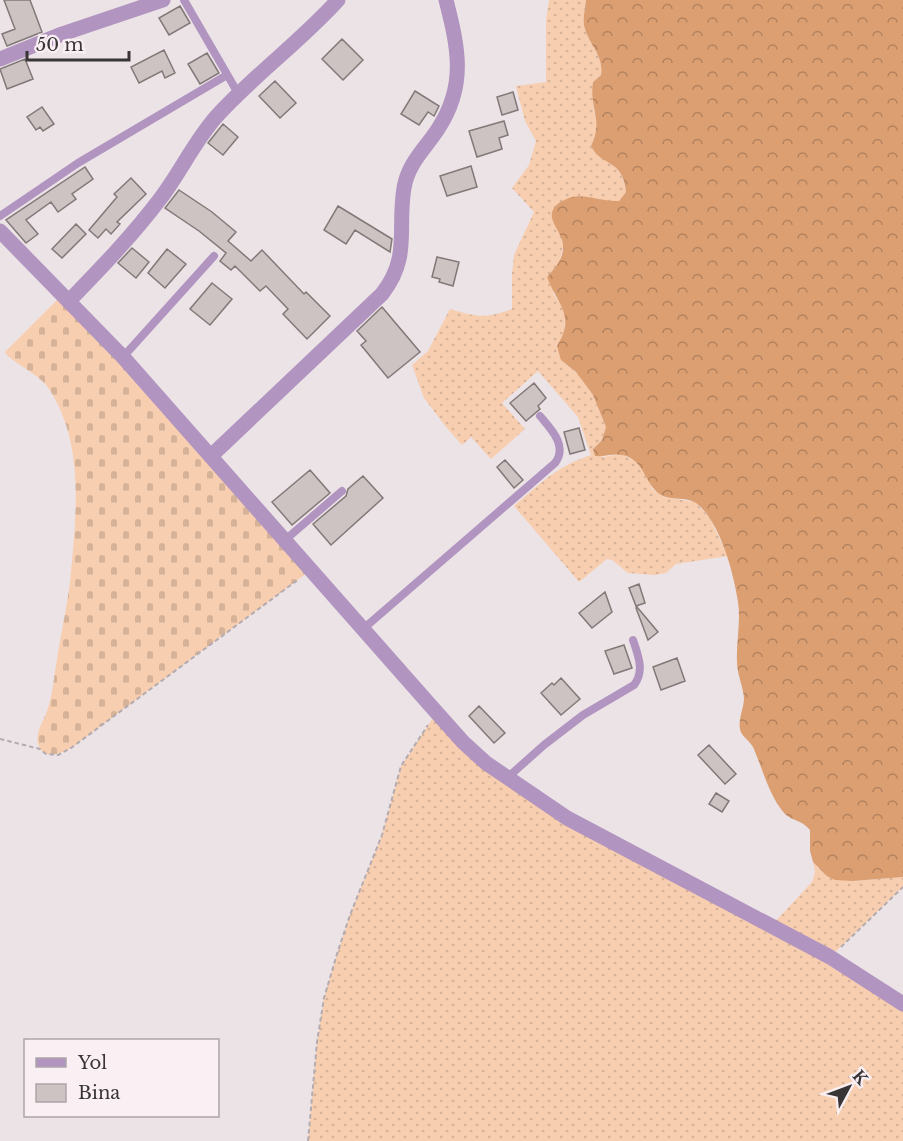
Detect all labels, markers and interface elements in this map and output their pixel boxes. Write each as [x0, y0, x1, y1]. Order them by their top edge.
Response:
scale bar [27, 24, 129, 62]
text: 50 m [36, 34, 84, 56]
legend [24, 1039, 219, 1117]
text: Yol [77, 1052, 107, 1074]
north arrow [819, 1057, 879, 1117]
text: K [848, 1066, 873, 1089]
text: Bina [78, 1082, 120, 1104]

